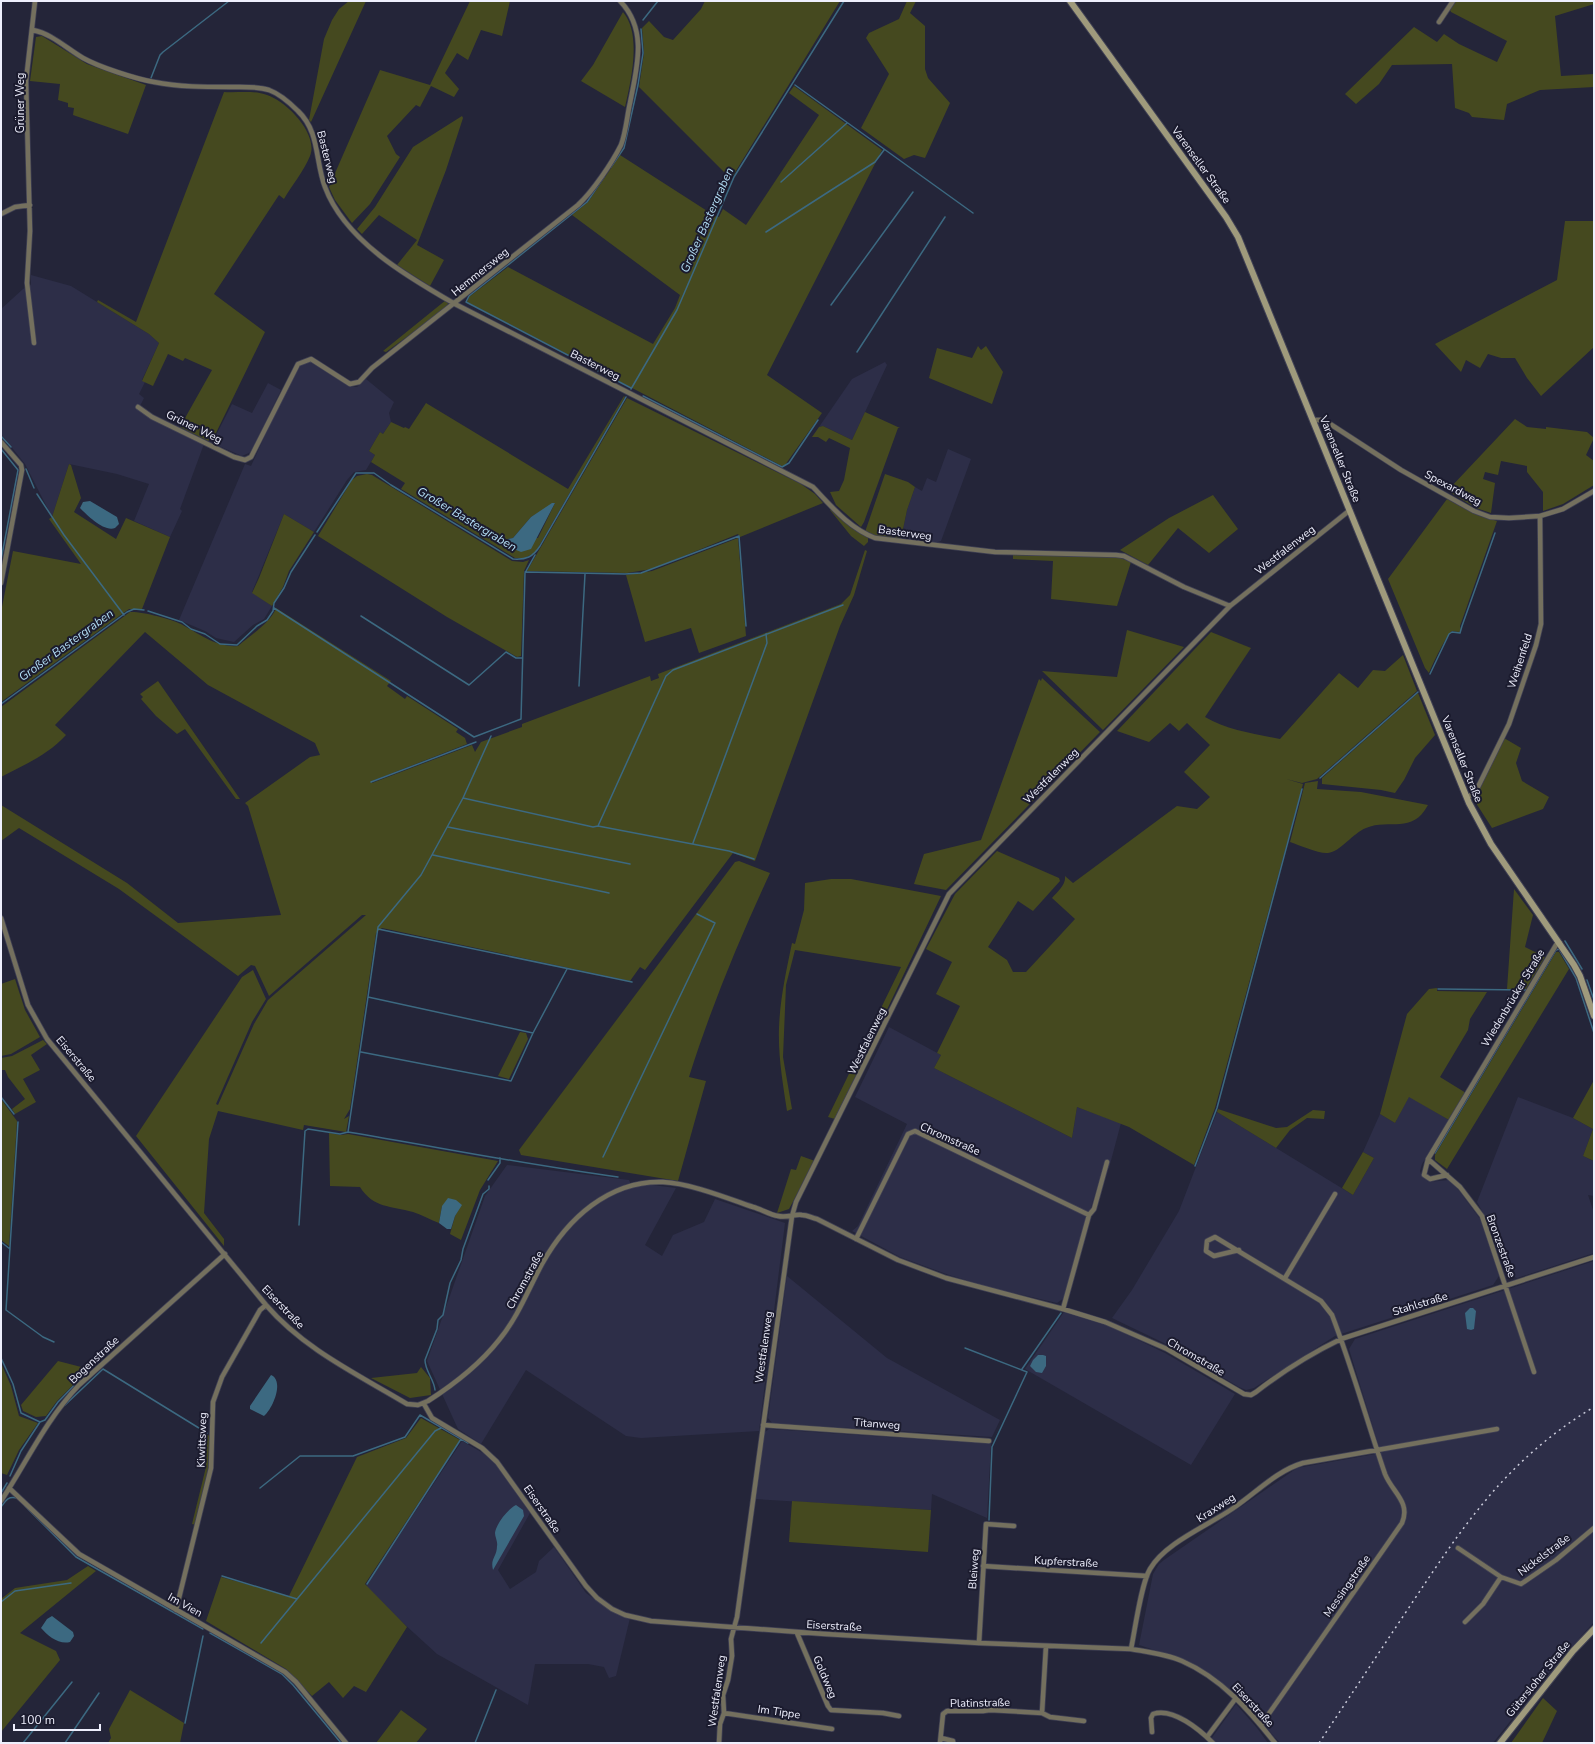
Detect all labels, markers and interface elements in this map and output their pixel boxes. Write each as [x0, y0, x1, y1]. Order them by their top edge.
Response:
street label: Grüner Weg [13, 73, 28, 133]
street label: Varenseller Straße [1167, 123, 1234, 207]
street label: Basterweg [313, 129, 341, 185]
water label: Großer Bastergraben [677, 165, 737, 275]
street label: Hemmersweg [448, 244, 512, 300]
street label: Basterweg [568, 346, 622, 384]
street label: Grüner Weg [163, 407, 225, 447]
street label: Varenseller Straße [1315, 413, 1364, 505]
street label: Spexardweg [1422, 467, 1484, 509]
water label: Großer Bastergraben [414, 483, 520, 555]
street label: Basterweg [877, 522, 933, 544]
street label: Westfalenweg [1252, 522, 1318, 578]
water label: Großer Bastergraben [15, 605, 117, 685]
street label: Weihenfeld [1504, 631, 1536, 691]
street label: Varenseller Straße [1437, 713, 1486, 805]
street label: Westfalenweg [1020, 745, 1082, 807]
street label: Wiedenbrücker Straße [1478, 946, 1548, 1050]
street label: Westfalenweg [844, 1005, 890, 1077]
street label: Eiserstraße [52, 1033, 100, 1085]
street label: Chromstraße [918, 1119, 983, 1159]
street label: Bronzestraße [1483, 1212, 1519, 1280]
street label: Chromstraße [503, 1248, 547, 1312]
street label: Eiserstraße [258, 1282, 308, 1332]
street label: Stahlstraße [1390, 1288, 1450, 1320]
street label: Westfalenweg [752, 1310, 776, 1384]
street label: Bogenstraße [66, 1333, 122, 1387]
street label: Chromstraße [1164, 1334, 1228, 1380]
street label: Kiwittsweg [194, 1412, 210, 1468]
street label: Titanweg [853, 1415, 901, 1433]
street label: Eiserstraße [520, 1482, 564, 1536]
street label: Kraxweg [1194, 1490, 1238, 1526]
street label: Nickelstraße [1515, 1530, 1573, 1580]
street label: Bleiweg [965, 1548, 983, 1590]
street label: Messingstraße [1320, 1552, 1374, 1620]
street label: Kupferstraße [1034, 1553, 1098, 1571]
street label: Im Vien [165, 1589, 205, 1621]
street label: Eiserstraße [806, 1617, 862, 1635]
street label: Gütersloher Straße [1503, 1638, 1574, 1720]
street label: Goldweg [809, 1653, 841, 1701]
street label: Westfalenweg [705, 1654, 729, 1728]
street label: Eiserstraße [1229, 1680, 1277, 1730]
street label: Platinstraße [950, 1695, 1010, 1711]
street label: Im Tippe [757, 1702, 801, 1722]
scale bar [14, 1706, 100, 1732]
text: 100 m [20, 1712, 55, 1728]

